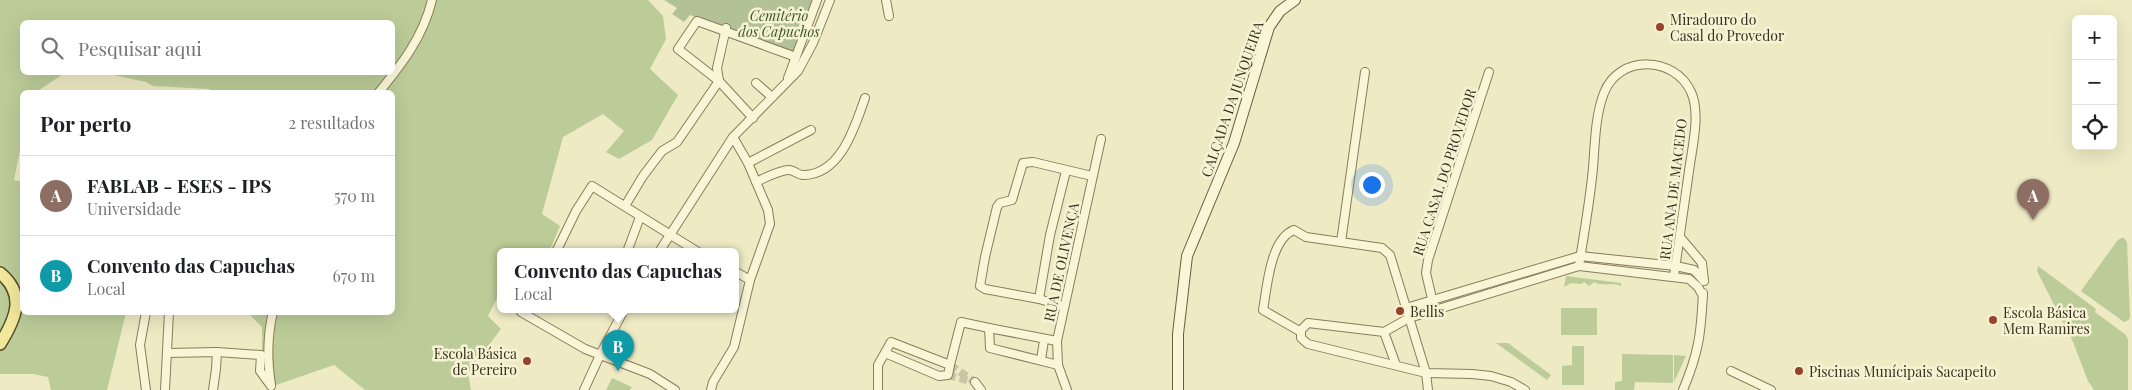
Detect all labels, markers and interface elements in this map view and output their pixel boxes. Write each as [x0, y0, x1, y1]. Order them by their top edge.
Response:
park label: Cemitério dos Capuchos [738, 6, 820, 41]
place label: Miradouro do Casal do Provedor [1670, 10, 1785, 45]
map controls [2072, 15, 2117, 150]
button: + [2072, 15, 2117, 60]
street label: CALÇADA DA JUNQUEIRA [1196, 18, 1268, 180]
search box [20, 20, 395, 75]
marker: Miradouro do Casal do Provedor [1654, 21, 1666, 33]
icon: search [38, 34, 66, 62]
text: Pesquisar aqui [78, 35, 202, 61]
button: − [2072, 60, 2117, 105]
street label: RUA CASAL DO PROVEDOR [1408, 85, 1480, 258]
button: locate [2072, 105, 2117, 150]
text: Por perto [40, 109, 131, 137]
text: 2 resultados [289, 112, 375, 133]
street label: RUA ANA DE MACEDO [1655, 117, 1691, 261]
text: FABLAB - ESES - IPS [87, 172, 272, 198]
your location [1359, 172, 1385, 198]
pin: A [2017, 179, 2049, 220]
text: A [51, 185, 61, 206]
text: 570 m [334, 185, 375, 206]
text: Universidade [87, 198, 181, 219]
street label: RUA DE OLIVENÇA [1039, 201, 1083, 323]
popup [497, 248, 739, 313]
text: Convento das Capuchas [87, 252, 295, 278]
text: Convento das Capuchas [514, 257, 722, 283]
text: B [51, 265, 61, 286]
text: 670 m [332, 265, 375, 286]
text: Local [87, 278, 126, 299]
text: Local [514, 283, 552, 304]
place label: Bellis [1410, 302, 1444, 321]
place label: Escola Básica Mem Ramires [2003, 303, 2090, 338]
marker: Bellis [1394, 305, 1406, 317]
marker: Escola Básica Mem Ramires [1987, 314, 1999, 326]
pin: B [602, 330, 634, 371]
place label: Escola Básica de Pereiro [434, 344, 517, 379]
marker: Escola Básica de Pereiro [521, 355, 533, 367]
place label: Piscinas Munícipais Sacapeito [1809, 362, 1997, 381]
marker: Piscinas Munícipais Sacapeito [1793, 365, 1805, 377]

